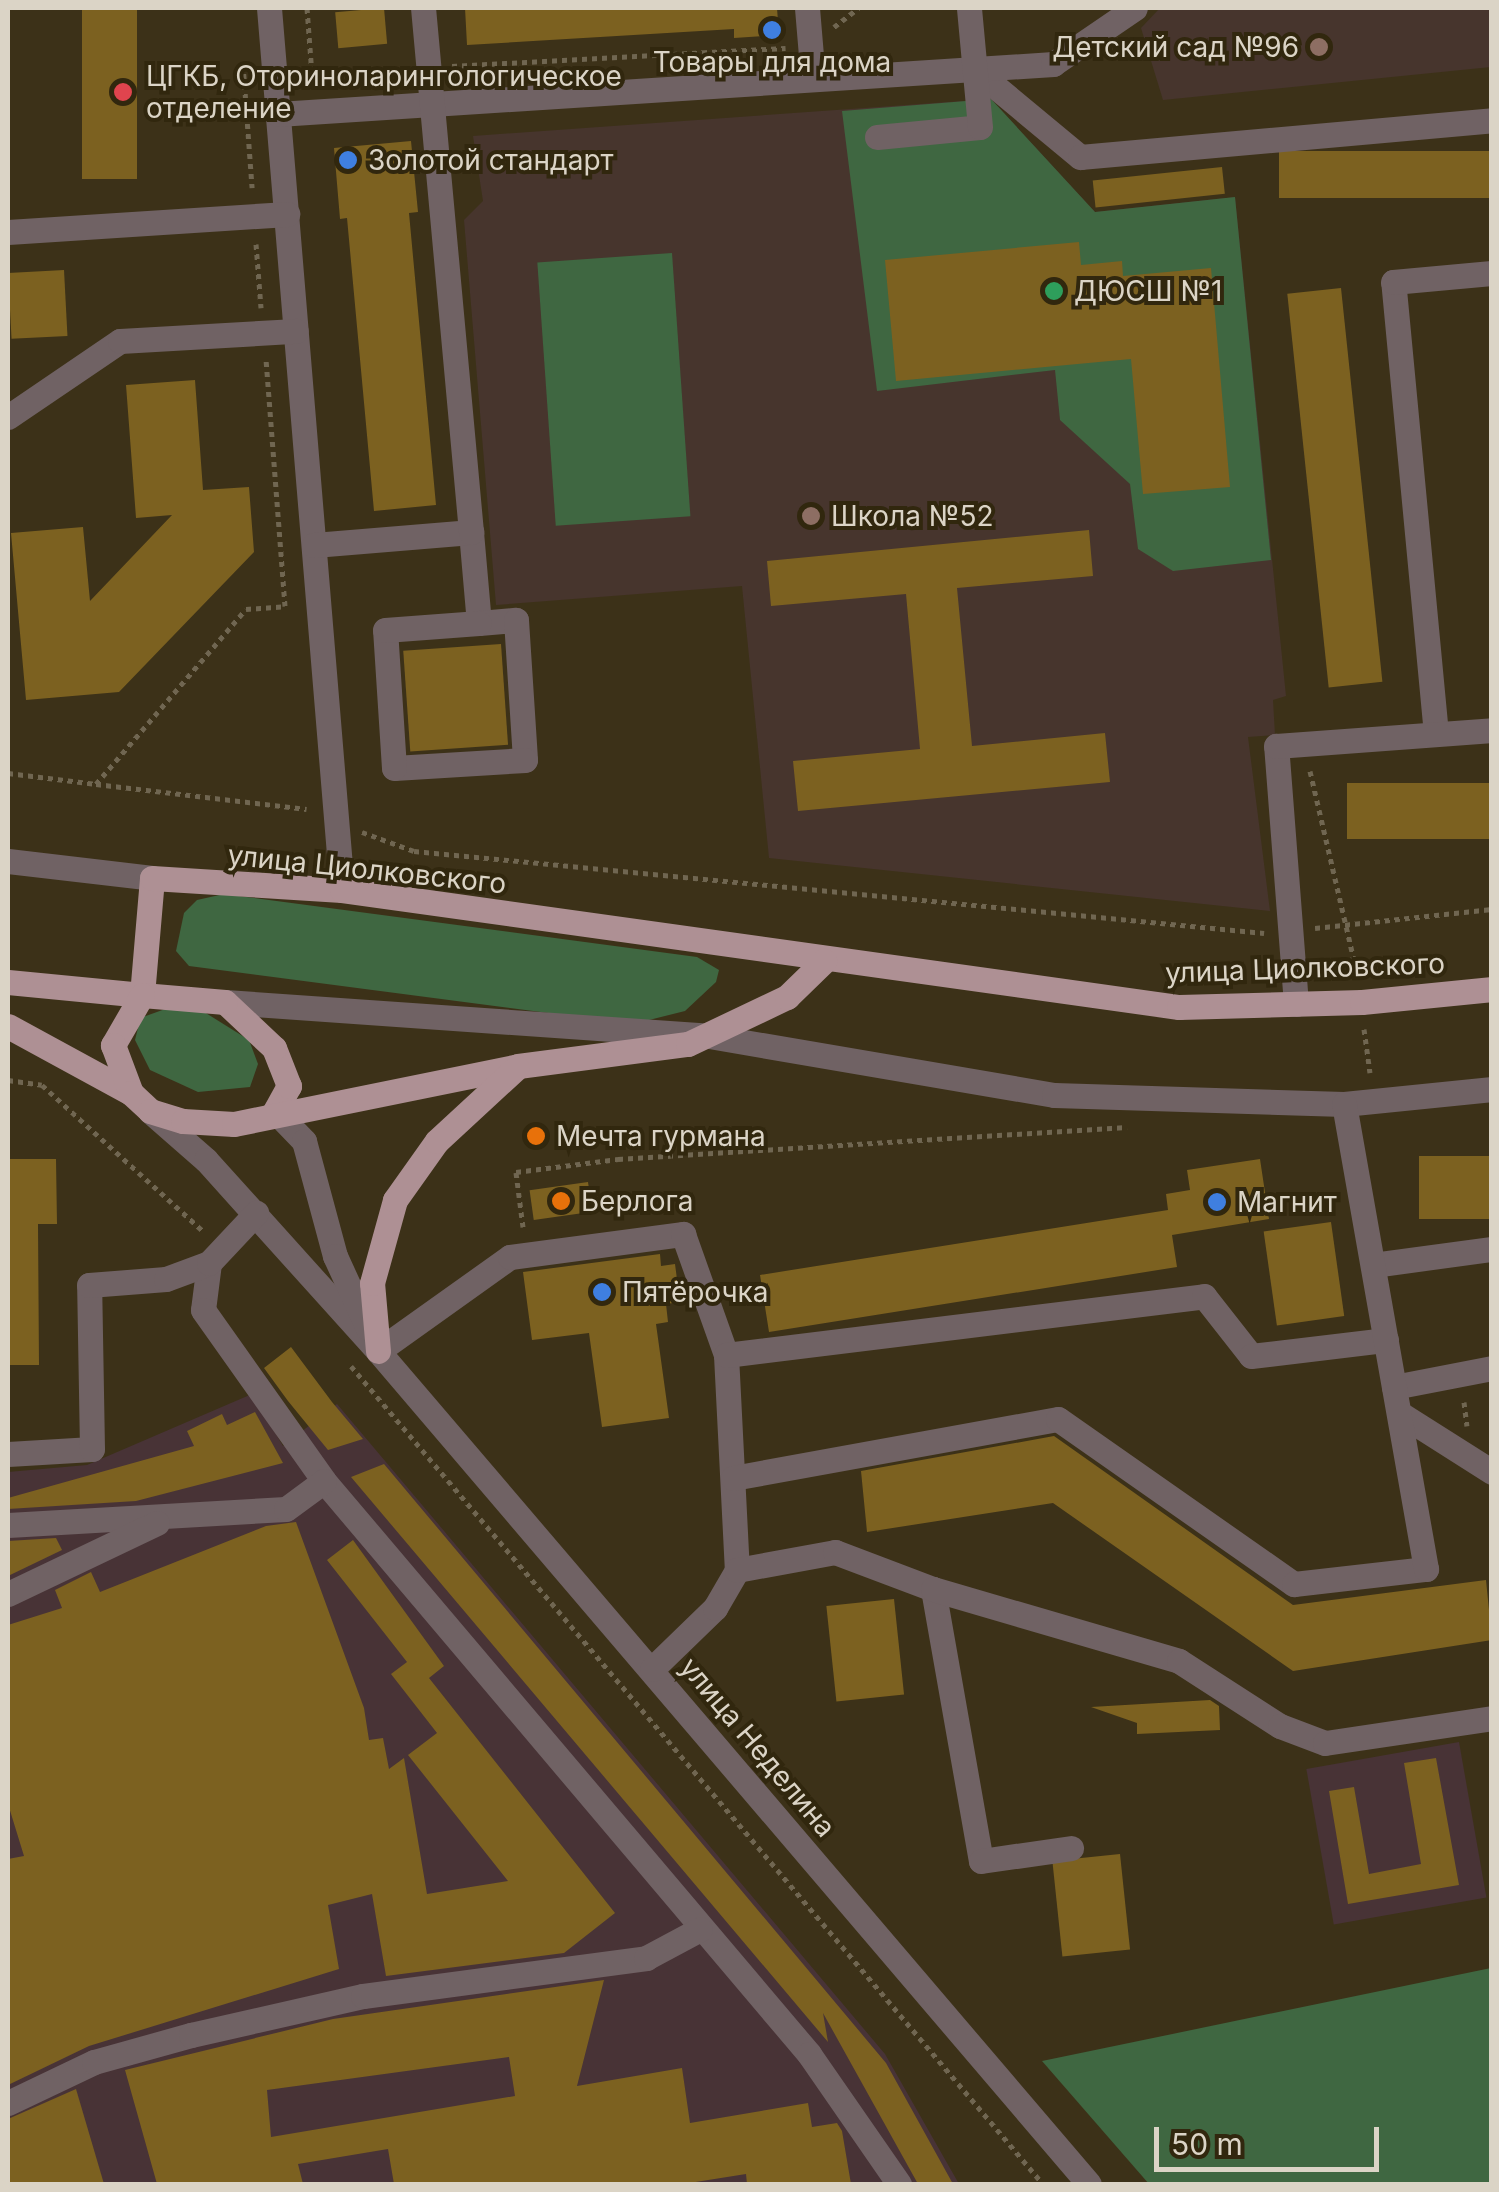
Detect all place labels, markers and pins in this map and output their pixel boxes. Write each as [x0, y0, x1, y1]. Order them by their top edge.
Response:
marker: Товары для дома [761, 19, 783, 41]
place label: Детский сад №96 [1052, 30, 1299, 64]
marker: Детский сад №96 [1308, 36, 1330, 58]
place label: Товары для дома [653, 45, 891, 79]
place label: ЦГКБ, Оториноларингологическое отделение [146, 59, 622, 125]
marker: ЦГКБ, Оториноларингологическое отделение [110, 79, 136, 105]
place label: Золотой стандарт [368, 143, 614, 177]
marker: Золотой стандарт [337, 149, 359, 171]
place label: ДЮСШ №1 [1074, 274, 1222, 308]
marker: ДЮСШ №1 [1043, 280, 1065, 302]
place label: Школа №52 [831, 499, 994, 533]
marker: Школа №52 [800, 505, 822, 527]
place label: Мечта гурмана [556, 1119, 766, 1153]
marker: Мечта гурмана [525, 1125, 547, 1147]
place label: Берлога [581, 1184, 693, 1218]
place label: Магнит [1237, 1185, 1337, 1219]
marker: Берлога [550, 1190, 572, 1212]
marker: Магнит [1206, 1191, 1228, 1213]
place label: Пятёрочка [622, 1275, 769, 1309]
marker: Пятёрочка [591, 1281, 613, 1303]

